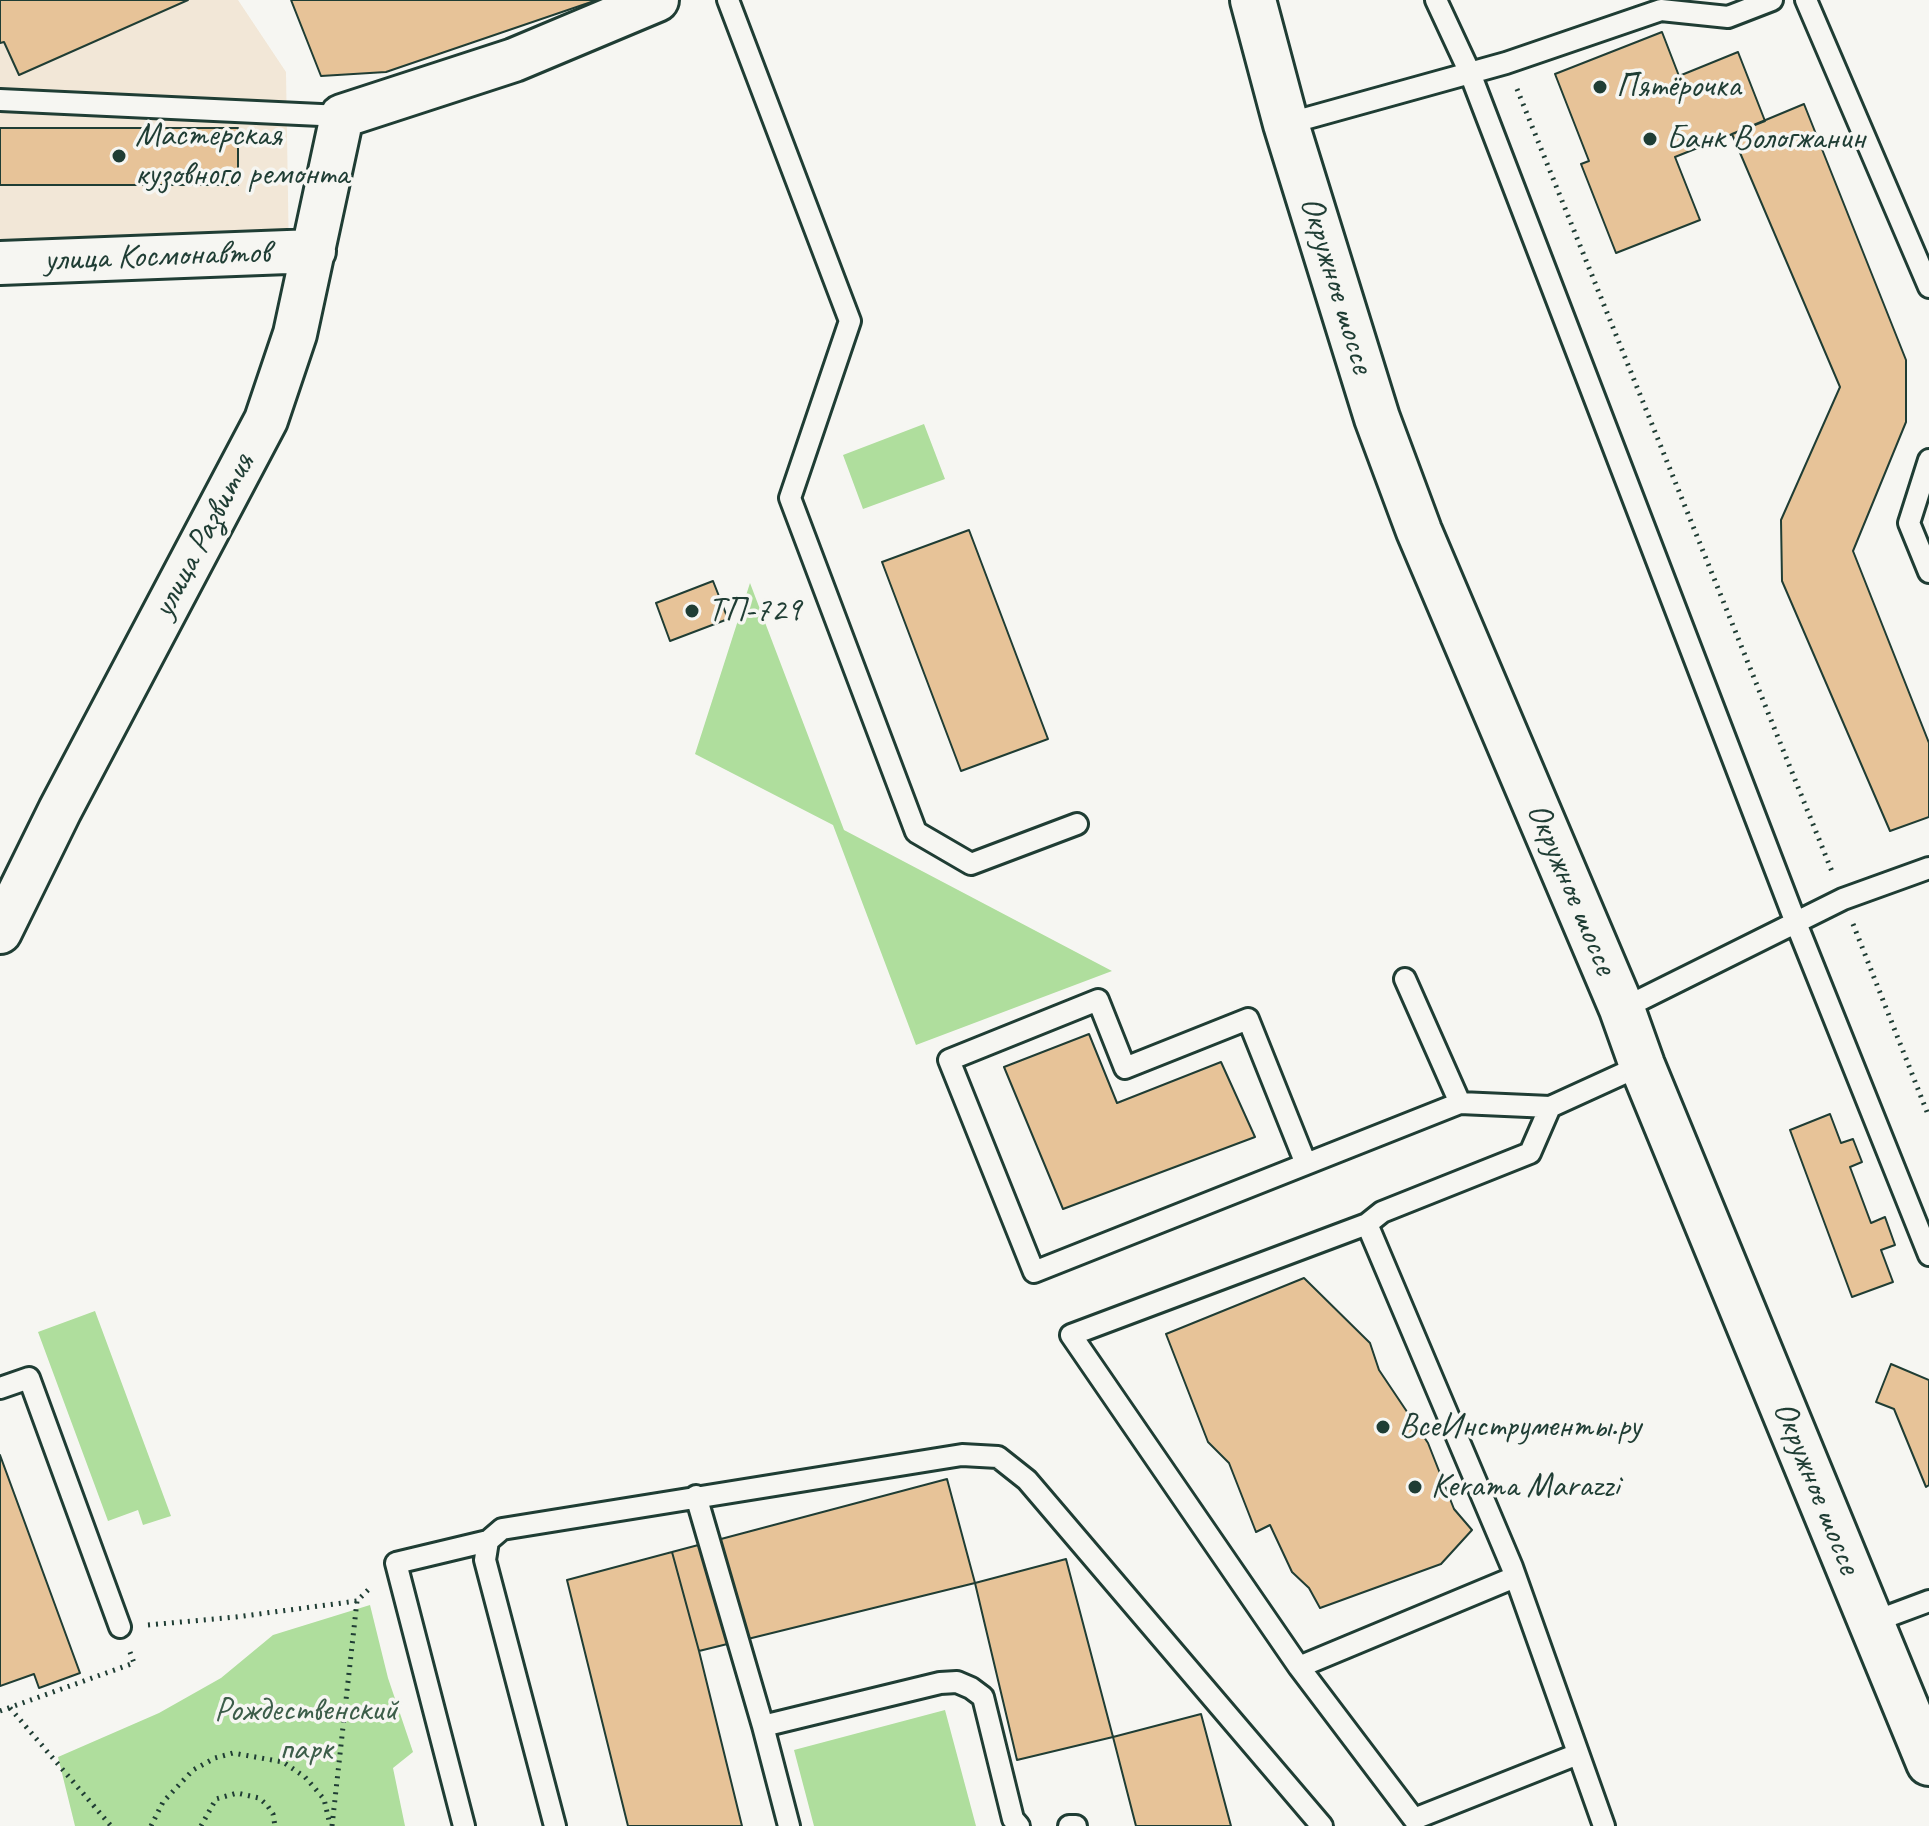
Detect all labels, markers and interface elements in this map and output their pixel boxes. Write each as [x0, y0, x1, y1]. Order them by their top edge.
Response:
place label: Пятёрочка [1616, 67, 1741, 107]
marker: Пятёрочка [1591, 78, 1609, 96]
place label: Мастерская кузовного ремонта [135, 116, 349, 196]
place label: Банк Вологжанин [1666, 119, 1865, 159]
marker: Банк Вологжанин [1641, 130, 1659, 148]
marker: Мастерская кузовного ремонта [110, 147, 128, 165]
street label: Окружное шоссе [1290, 192, 1382, 378]
street label: улица Космонавтов [43, 233, 271, 281]
street label: улица Развития [144, 447, 264, 625]
place label: ТП-729 [708, 591, 801, 631]
marker: ТП-729 [683, 602, 701, 620]
street label: Окружное шоссе [1517, 797, 1625, 981]
street label: Окружное шоссе [1763, 1396, 1869, 1580]
place label: ВсеИнструменты.ру [1399, 1407, 1641, 1447]
marker: ВсеИнструменты.ру [1374, 1418, 1392, 1436]
place label: Kerama Marazzi [1431, 1467, 1619, 1507]
marker: Kerama Marazzi [1406, 1478, 1424, 1496]
park label: Рождественский парк [214, 1691, 398, 1770]

